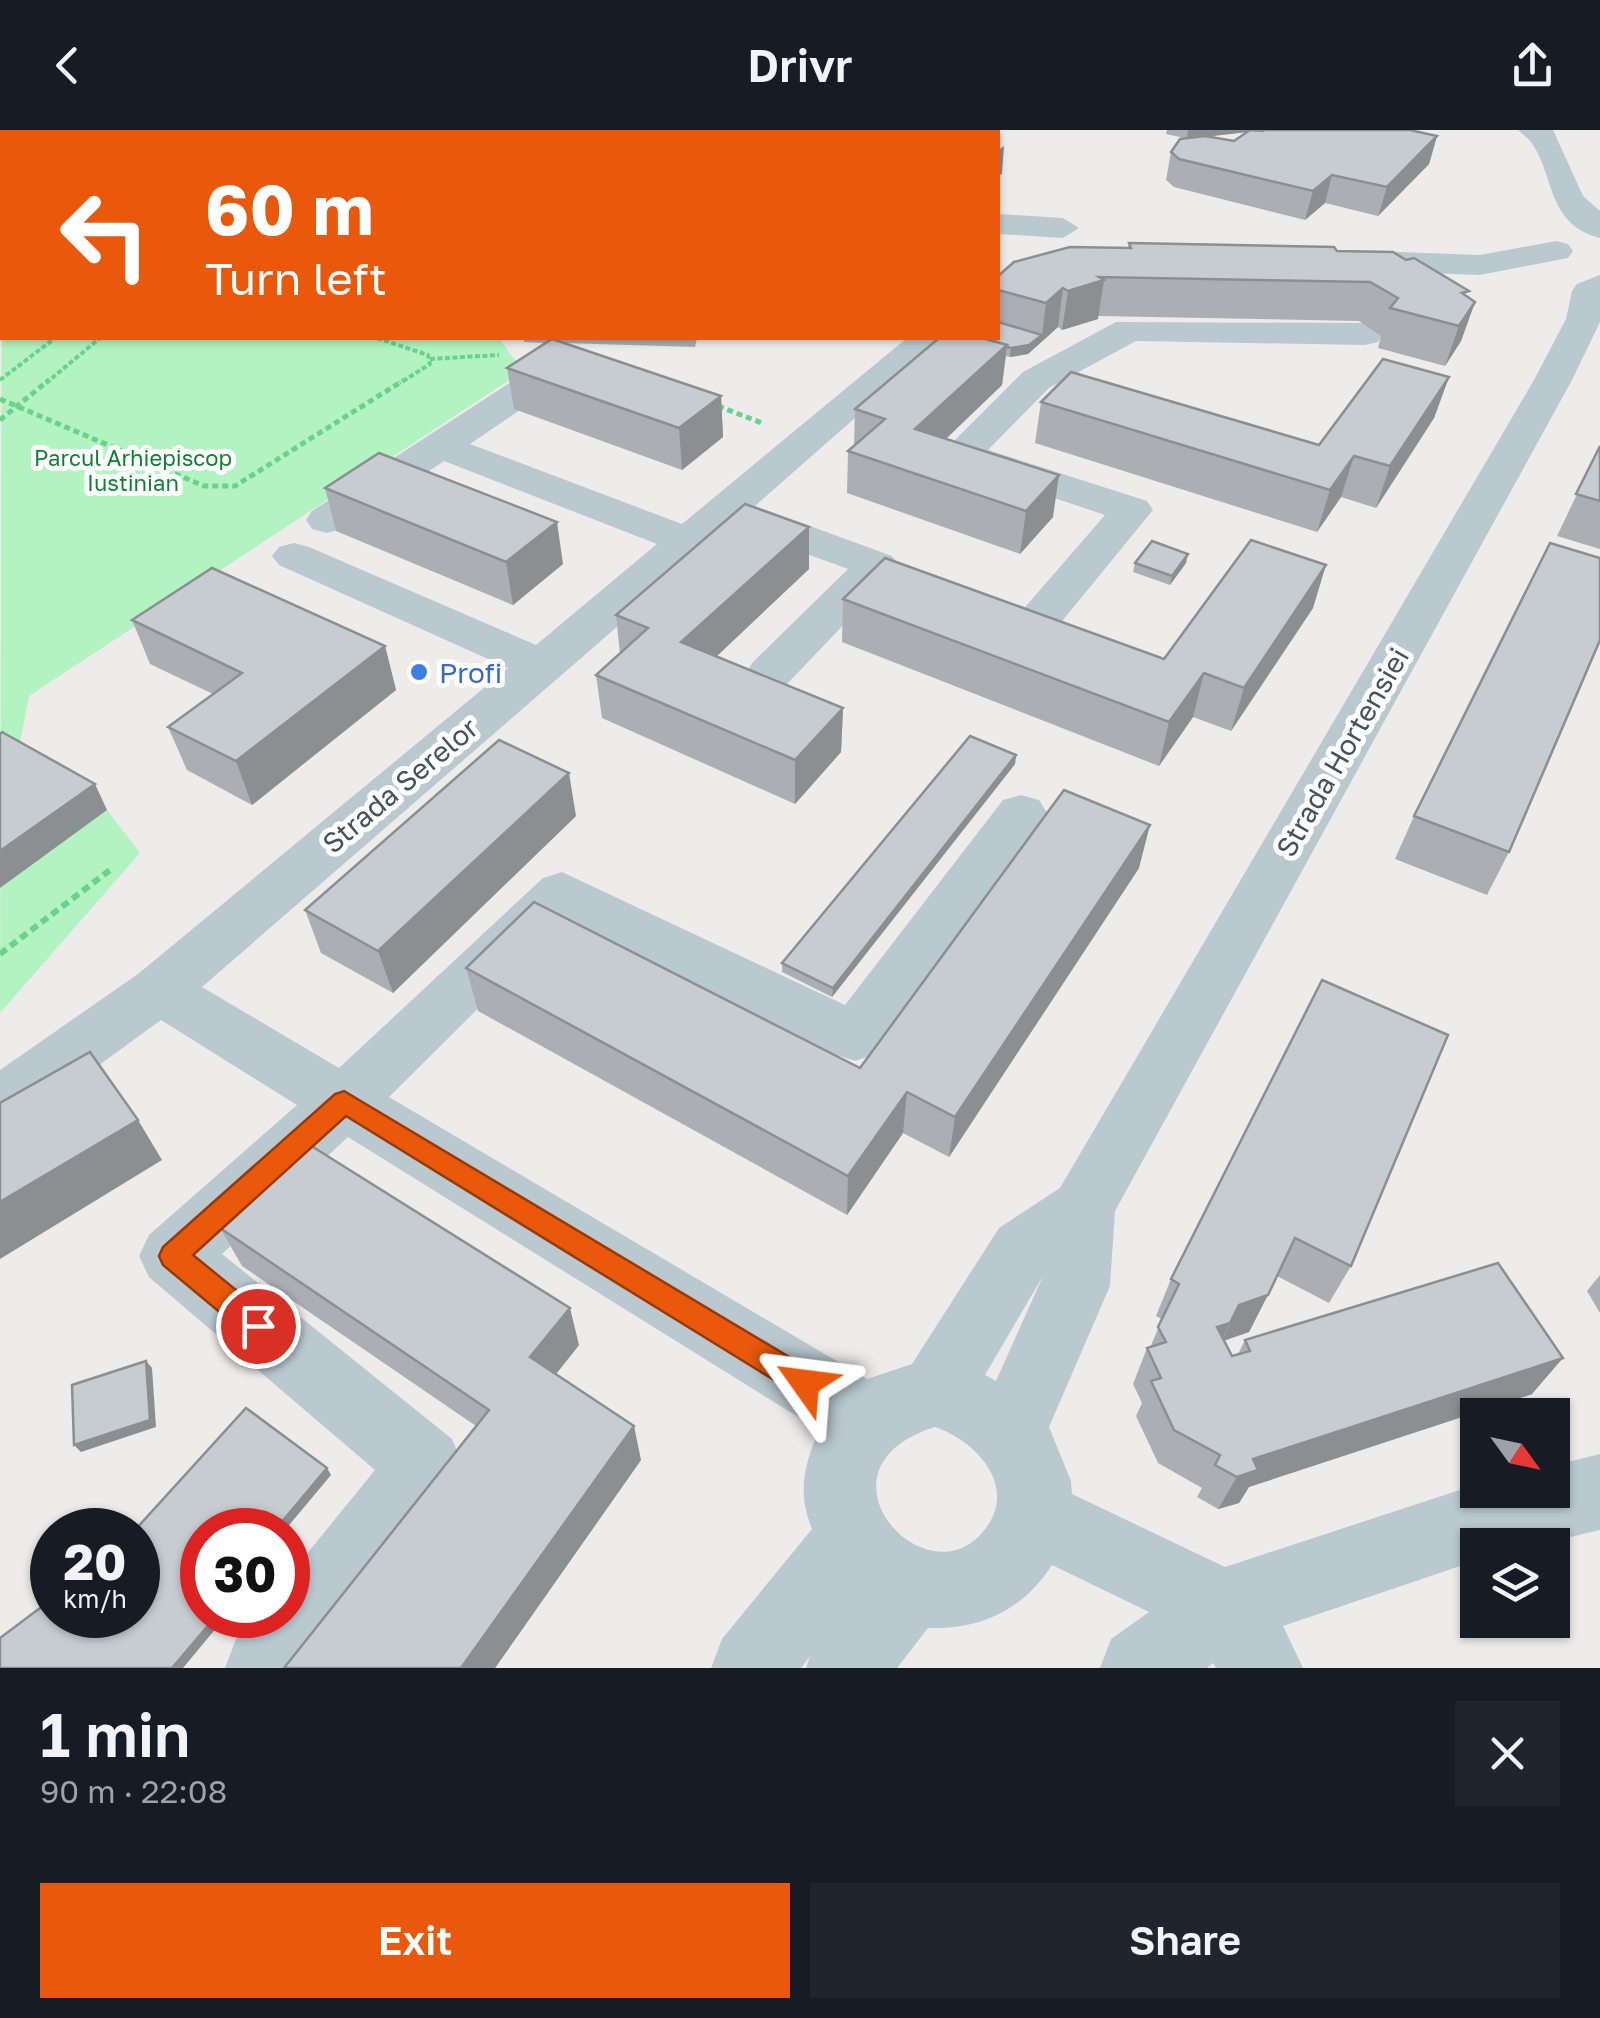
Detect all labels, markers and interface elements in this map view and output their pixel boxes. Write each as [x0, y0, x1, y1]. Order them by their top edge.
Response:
icon: back [40, 38, 95, 93]
text: Drivr [747, 38, 853, 92]
icon: share [1505, 38, 1560, 93]
text: 60 m [205, 166, 374, 250]
icon: left [40, 170, 170, 300]
text: Turn left [205, 251, 387, 305]
park label: Parcul Arhiepiscop Iustinian [34, 444, 232, 496]
street label: Strada Hortensiei [1269, 642, 1415, 862]
place label: Profi [439, 656, 502, 689]
marker: Profi [408, 661, 430, 683]
street label: Strada Serelor [316, 710, 484, 860]
pin [216, 1284, 301, 1369]
icon: arrive [231, 1299, 286, 1354]
position arrow [753, 1331, 857, 1435]
north arrow [1460, 1398, 1570, 1508]
map controls [1460, 1398, 1570, 1638]
speed limit sign: 30 [180, 1508, 310, 1638]
button: layers [1460, 1528, 1570, 1638]
text: 20 [63, 1531, 126, 1591]
text: km/h [63, 1583, 127, 1614]
text: 1 min [40, 1698, 190, 1770]
button: close [1455, 1701, 1560, 1806]
text: 90 m · 22:08 [40, 1772, 227, 1810]
button: Exit [40, 1883, 790, 1998]
button: Share [810, 1883, 1560, 1998]

